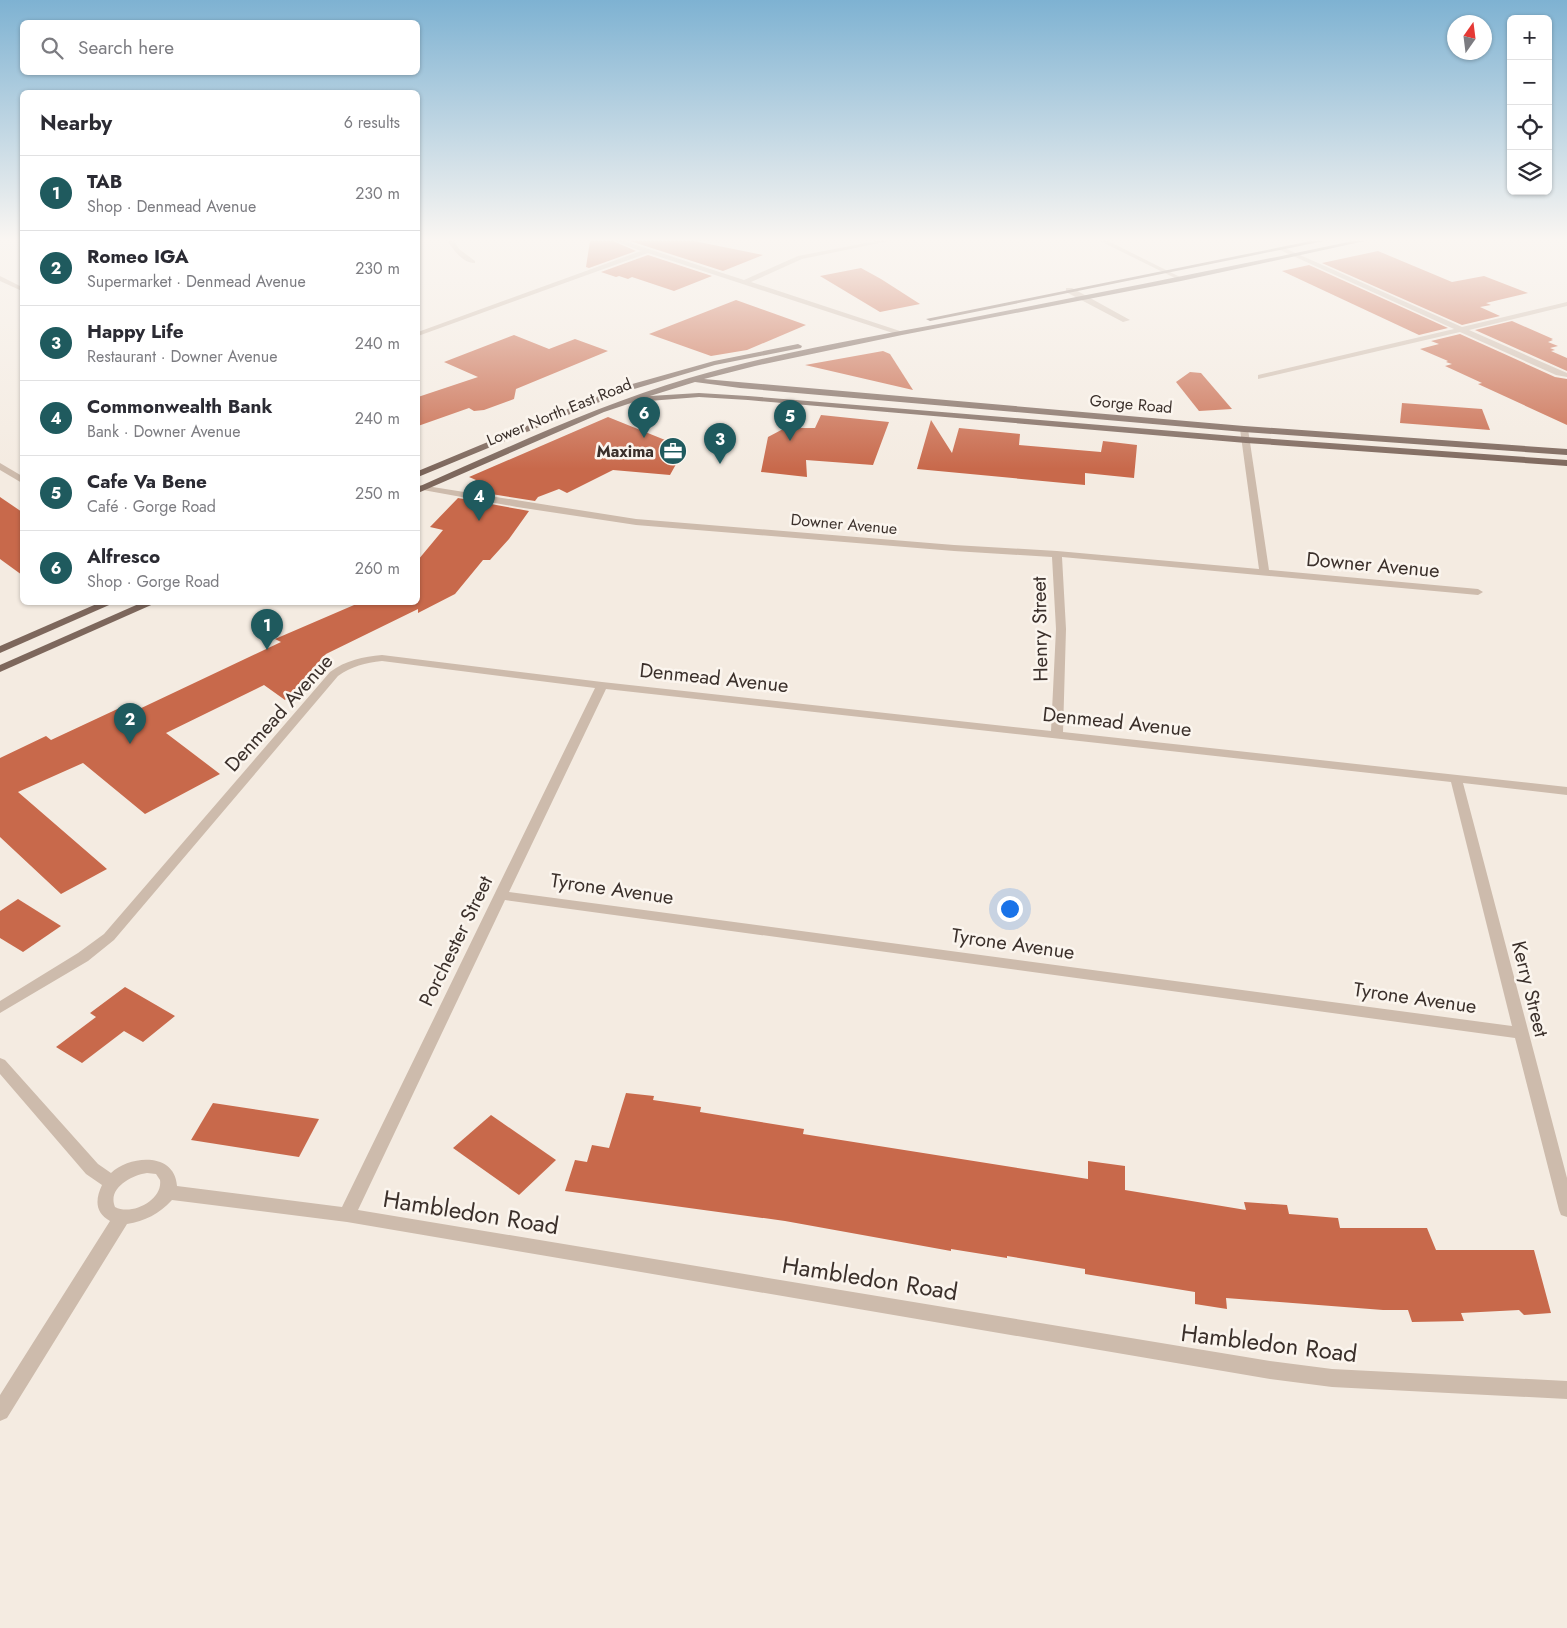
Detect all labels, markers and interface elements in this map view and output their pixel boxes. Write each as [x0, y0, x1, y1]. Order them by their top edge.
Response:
north arrow [1447, 15, 1492, 60]
map controls [1507, 15, 1552, 195]
button: + [1507, 15, 1552, 60]
search box [20, 20, 420, 75]
icon: search [38, 34, 66, 62]
text: Search here [78, 34, 174, 61]
button: − [1507, 60, 1552, 105]
button: locate [1507, 105, 1552, 150]
text: Nearby [40, 108, 112, 138]
text: 6 results [344, 111, 400, 134]
button: layers [1507, 150, 1552, 195]
text: TAB [87, 168, 122, 195]
text: 1 [52, 182, 60, 205]
text: 230 m [355, 182, 400, 205]
text: Shop · Denmead Avenue [87, 195, 256, 218]
text: Romeo IGA [87, 243, 189, 270]
text: 2 [51, 257, 61, 280]
text: 230 m [355, 257, 400, 280]
text: Supermarket · Denmead Avenue [87, 270, 306, 293]
text: Happy Life [87, 318, 184, 345]
text: 3 [51, 332, 61, 355]
text: 240 m [355, 332, 400, 355]
text: Restaurant · Downer Avenue [87, 345, 277, 368]
street label: Lower North East Road [483, 372, 635, 452]
street label: Gorge Road [1089, 389, 1173, 419]
text: Commonwealth Bank [87, 393, 272, 420]
pin: 6 [628, 397, 660, 438]
pin: 5 [774, 400, 806, 441]
text: 4 [50, 407, 62, 430]
text: 240 m [355, 407, 400, 430]
text: Bank · Downer Avenue [87, 420, 241, 443]
pin: 3 [704, 423, 736, 464]
office icon: Maxima [658, 436, 688, 466]
place label: Maxima [596, 440, 654, 463]
text: Cafe Va Bene [87, 468, 207, 495]
pin: 4 [463, 480, 495, 521]
text: 5 [51, 482, 61, 505]
text: 250 m [355, 482, 400, 505]
text: Café · Gorge Road [87, 495, 216, 518]
street label: Downer Avenue [790, 508, 898, 540]
text: Alfresco [87, 543, 160, 570]
street label: Downer Avenue [1305, 545, 1441, 585]
text: 6 [51, 557, 61, 580]
text: 260 m [355, 557, 400, 580]
text: Shop · Gorge Road [87, 570, 219, 593]
street label: Henry Street [1025, 576, 1055, 682]
pin: 1 [251, 609, 283, 650]
street label: Denmead Avenue [218, 648, 340, 778]
street label: Denmead Avenue [638, 656, 790, 700]
street label: Denmead Avenue [1041, 700, 1193, 744]
pin: 2 [114, 703, 146, 744]
street label: Tyrone Avenue [549, 866, 675, 912]
street label: Porchester Street [412, 871, 500, 1011]
your location [997, 896, 1023, 922]
street label: Tyrone Avenue [950, 921, 1076, 967]
street label: Kerry Street [1504, 938, 1556, 1040]
street label: Tyrone Avenue [1352, 975, 1478, 1021]
street label: Hambledon Road [381, 1181, 561, 1243]
street label: Hambledon Road [780, 1247, 960, 1309]
street label: Hambledon Road [1179, 1315, 1359, 1371]

